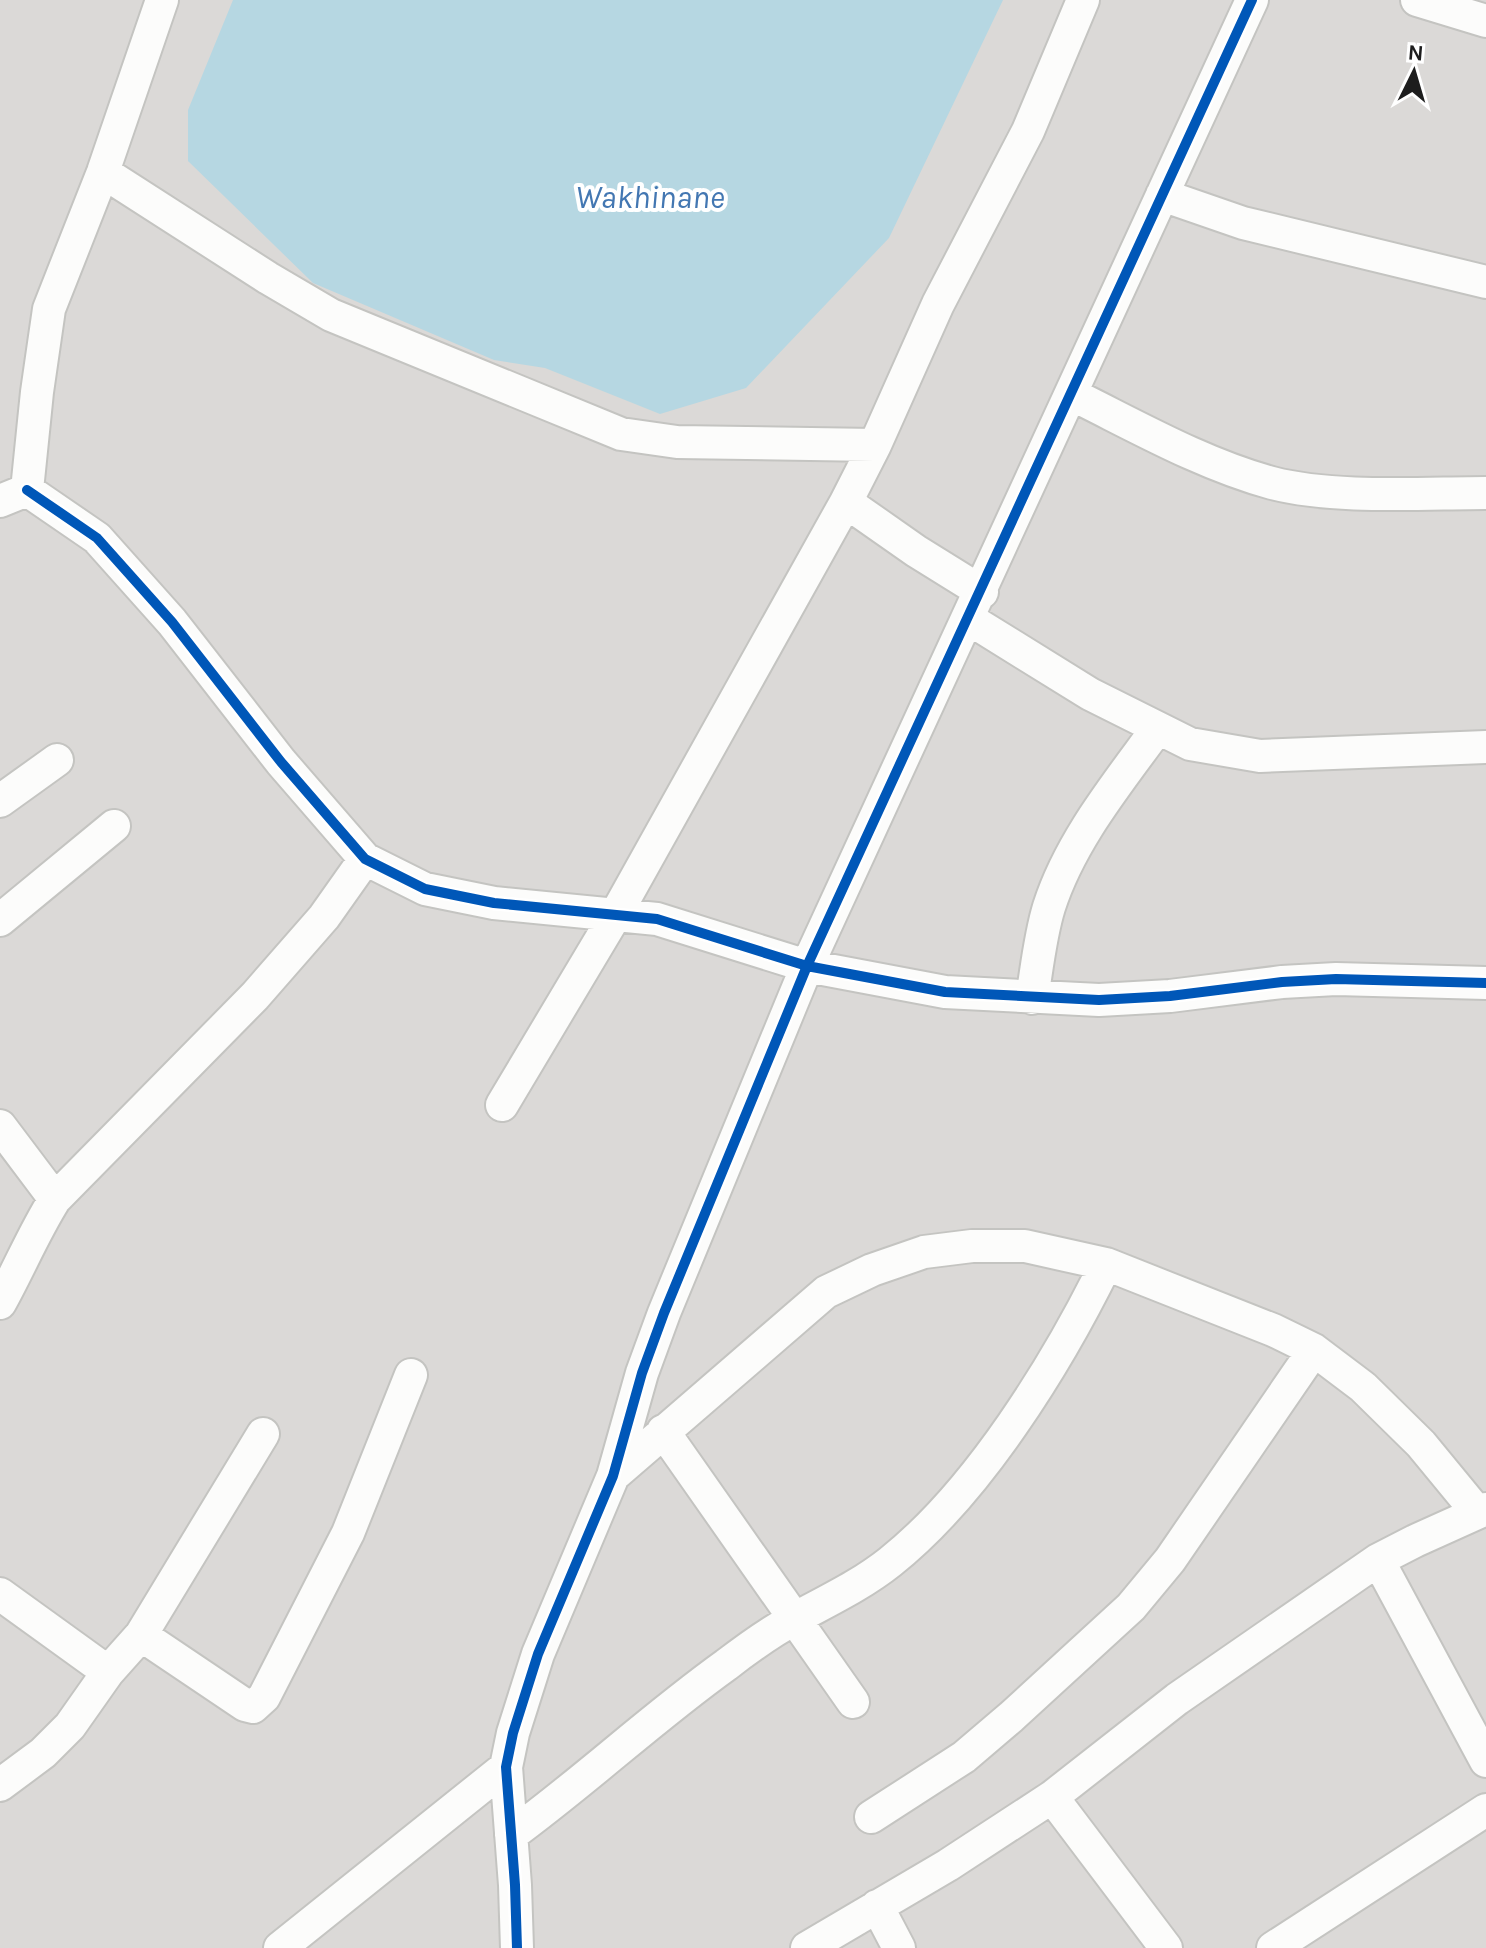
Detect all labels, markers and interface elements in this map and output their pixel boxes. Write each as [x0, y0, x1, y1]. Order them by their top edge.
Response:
north arrow [1374, 32, 1454, 112]
text: N [1407, 39, 1425, 67]
water label: Wakhinane [576, 179, 725, 216]

